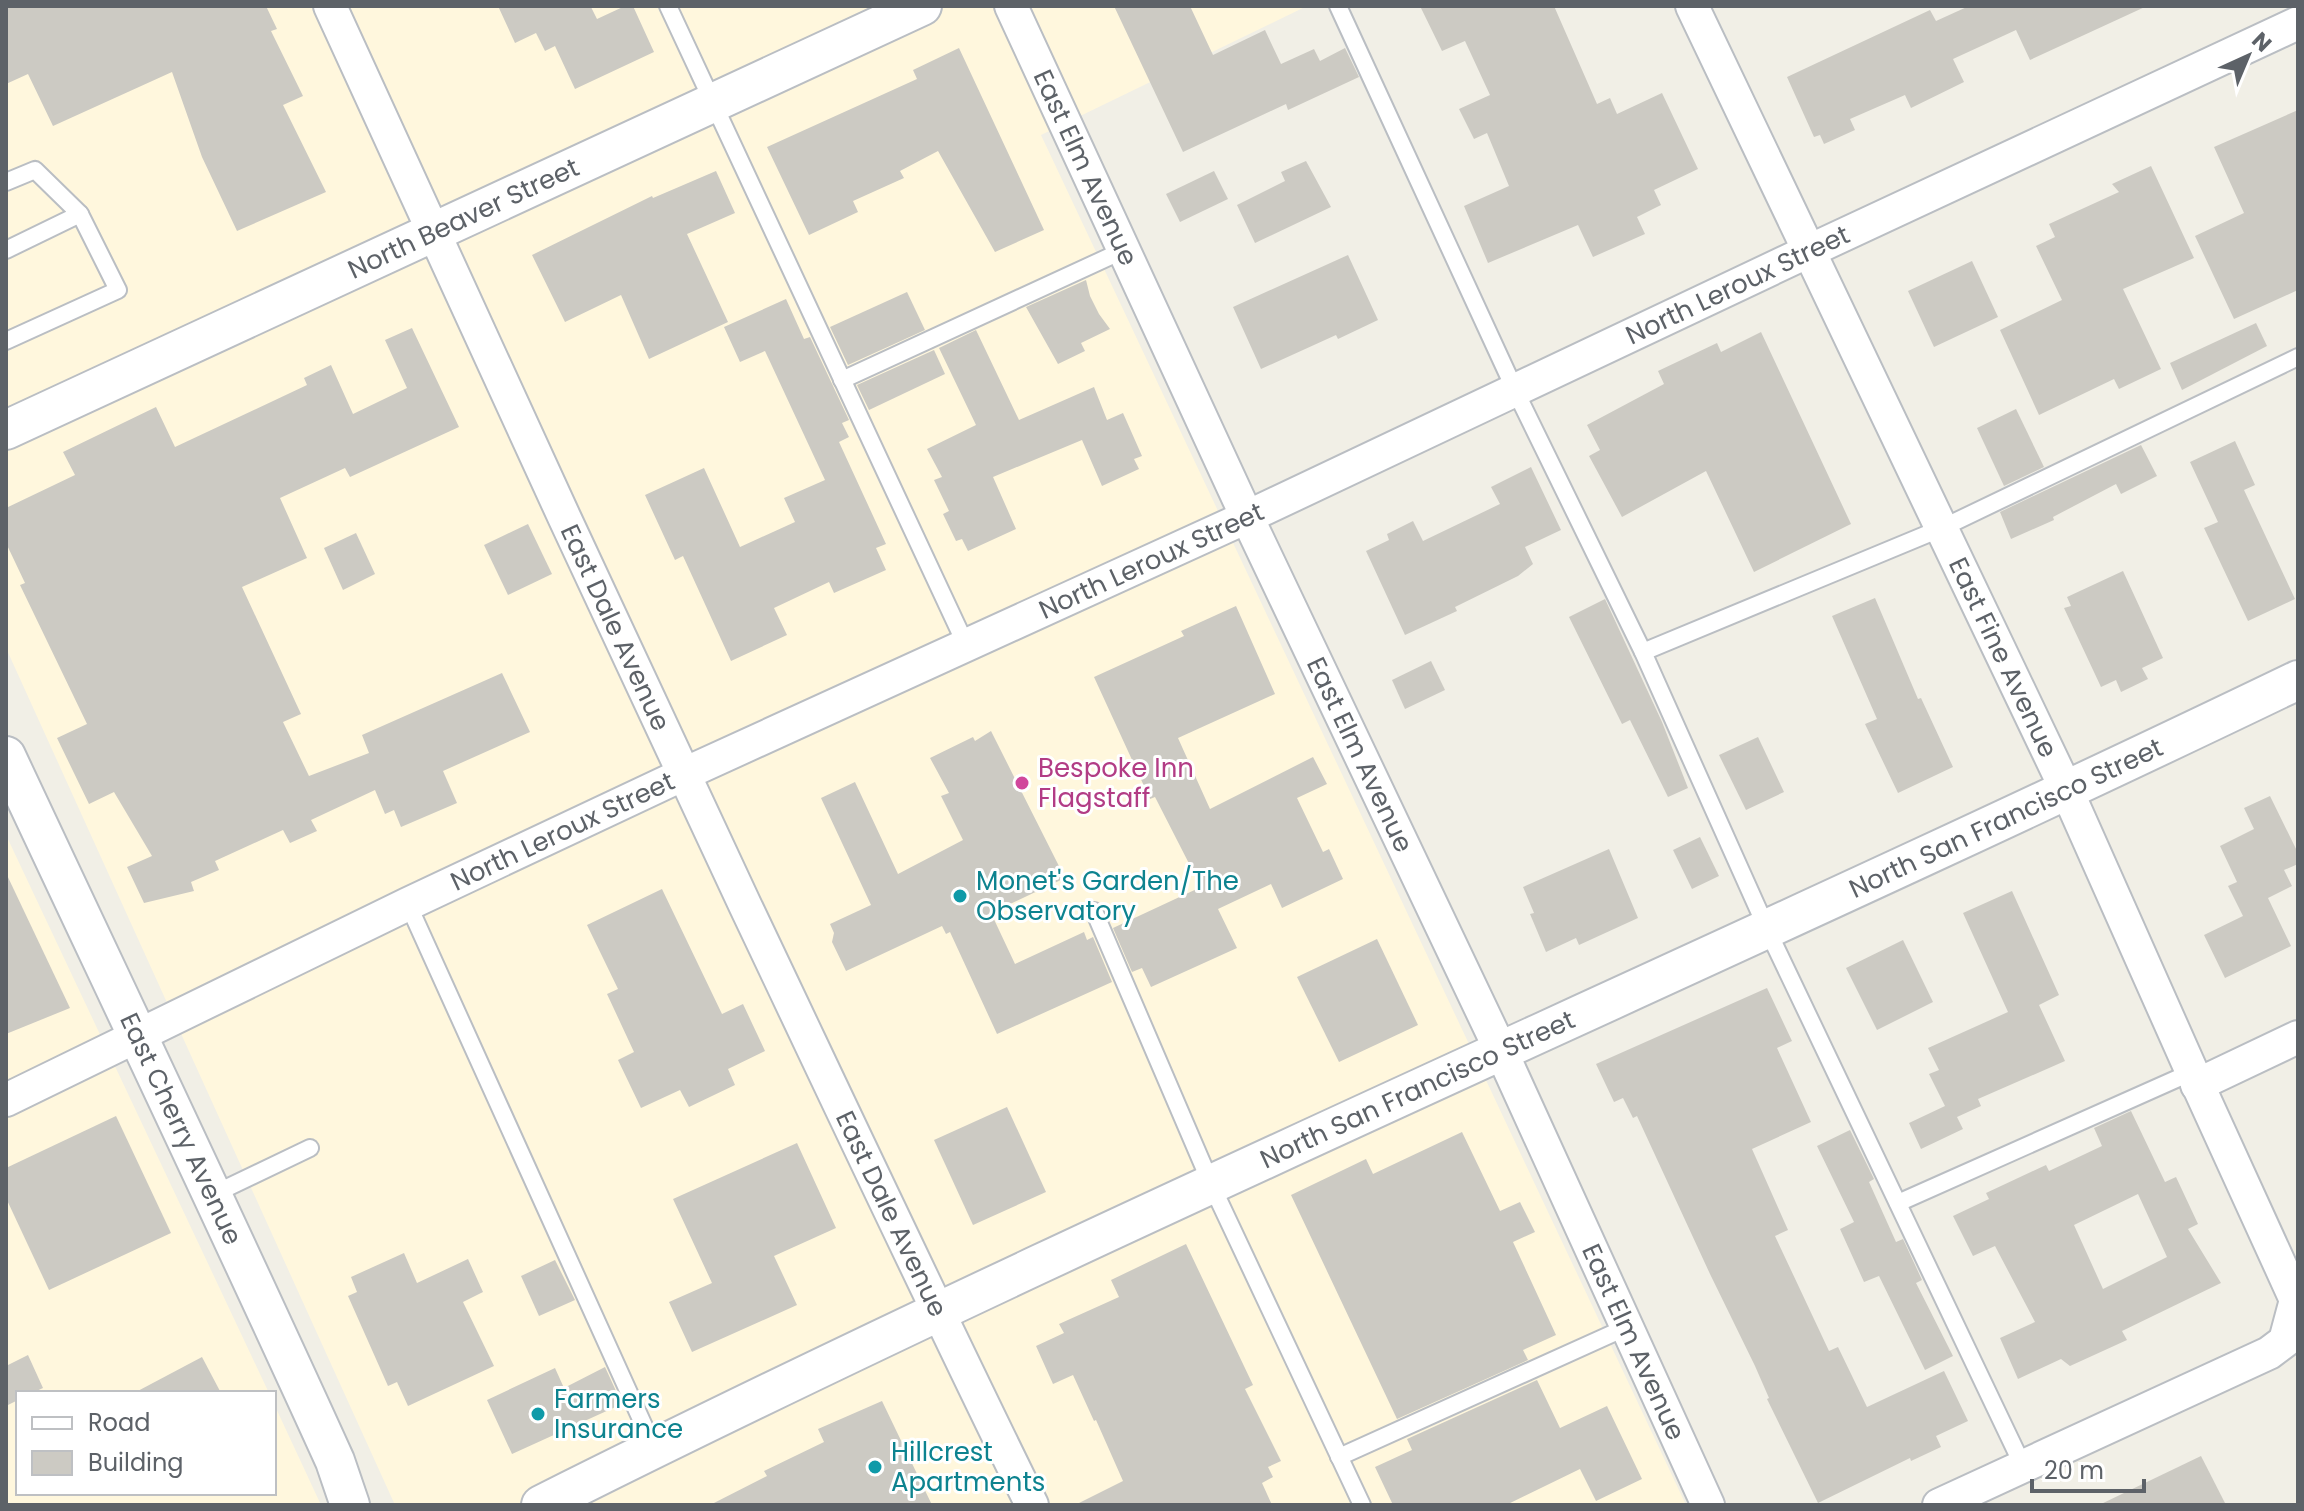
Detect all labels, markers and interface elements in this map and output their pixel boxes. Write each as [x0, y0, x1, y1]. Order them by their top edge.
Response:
north arrow [2208, 16, 2288, 96]
text: N [2245, 25, 2278, 59]
street label: East Elm Avenue [1025, 64, 1146, 271]
street label: North Beaver Street [342, 149, 585, 287]
street label: North Leroux Street [1620, 217, 1855, 353]
street label: North Leroux Street [1033, 494, 1270, 628]
street label: East Dale Avenue [552, 518, 679, 737]
street label: East Fine Avenue [1940, 551, 2066, 764]
street label: East Elm Avenue [1298, 651, 1422, 858]
street label: North San Francisco Street [1843, 729, 2169, 907]
place label: Bespoke Inn Flagstaff [1038, 750, 1194, 816]
street label: North Leroux Street [445, 763, 680, 899]
marker: Bespoke Inn Flagstaff [1013, 774, 1031, 792]
place label: Monet's Garden/The Observatory [976, 863, 1239, 929]
marker: Monet's Garden/The Observatory [951, 887, 969, 905]
street label: North San Francisco Street [1254, 1002, 1581, 1177]
street label: East Cherry Avenue [111, 1007, 251, 1251]
street label: East Dale Avenue [827, 1105, 956, 1323]
street label: East Elm Avenue [1573, 1238, 1694, 1446]
place label: Farmers Insurance [554, 1381, 683, 1447]
legend [16, 1391, 276, 1495]
marker: Farmers Insurance [529, 1405, 547, 1423]
text: Road [88, 1406, 150, 1439]
place label: Hillcrest Apartments [891, 1434, 1045, 1500]
scale bar [2032, 1443, 2144, 1493]
text: Building [88, 1446, 184, 1479]
text: 20 m [2044, 1454, 2104, 1487]
marker: Hillcrest Apartments [866, 1458, 884, 1476]

